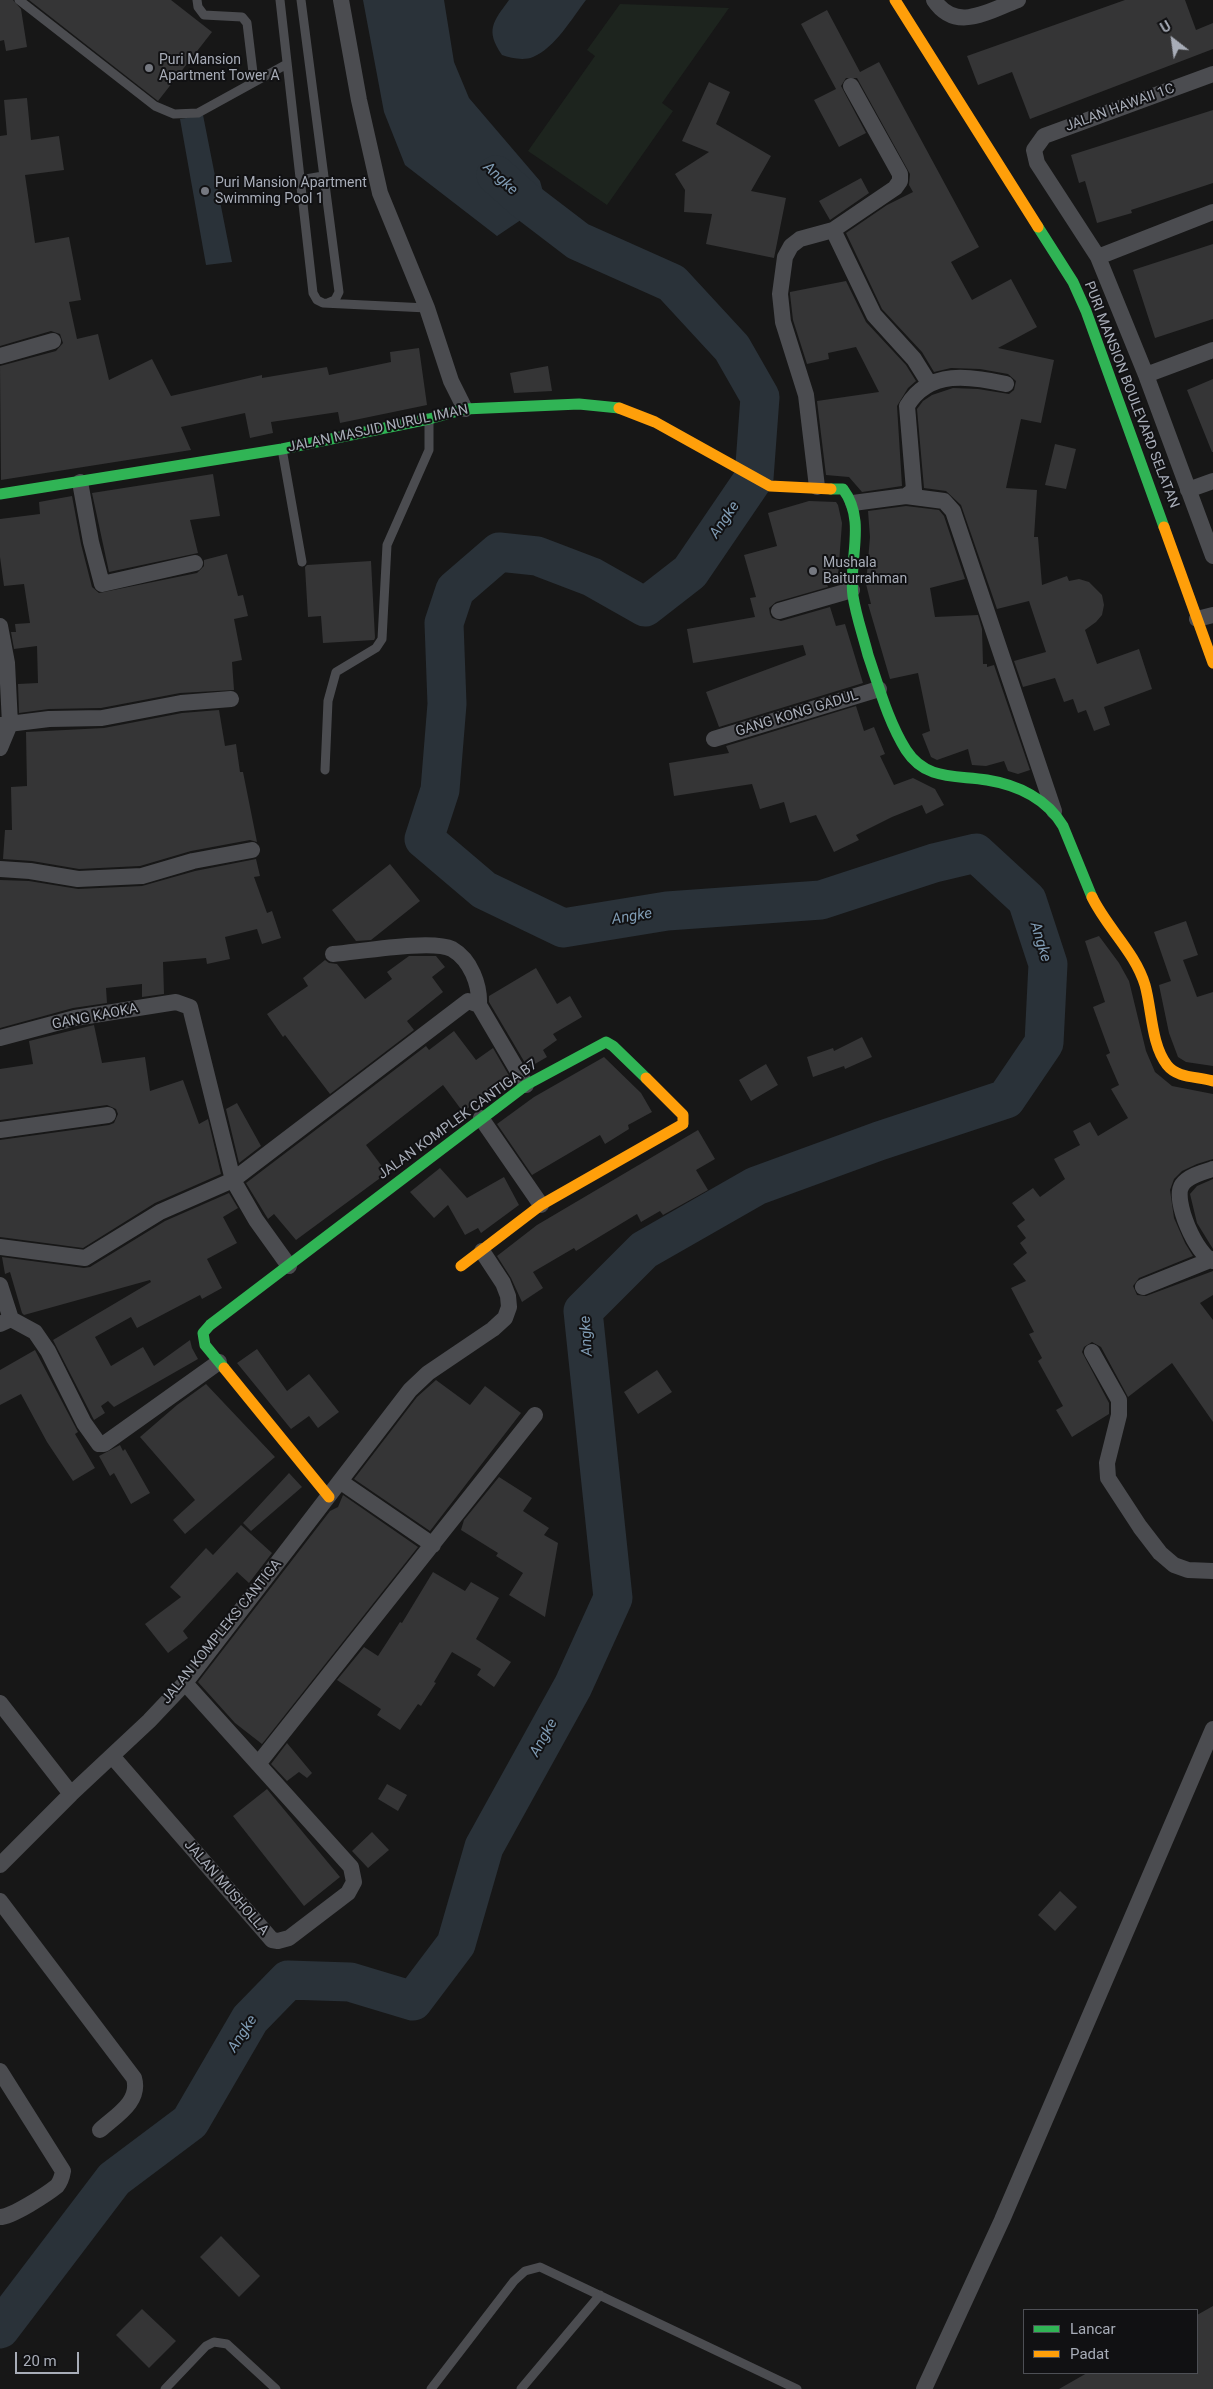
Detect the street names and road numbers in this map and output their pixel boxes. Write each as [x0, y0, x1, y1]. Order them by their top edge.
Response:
street label: JALAN HAWAII 1C [1063, 80, 1177, 136]
street label: PURI MANSION BOULEVARD SELATAN [1080, 279, 1182, 511]
street label: JALAN MASJID NURUL IMAN [286, 402, 470, 456]
street label: GANG KONG GADUL [734, 687, 860, 741]
street label: GANG KAOKA [51, 1000, 139, 1034]
street label: JALAN KOMPLEK CANTIGA B7 [375, 1057, 541, 1183]
street label: JALAN KOMPLEKS CANTIGA [158, 1556, 286, 1708]
street label: JALAN MUSHOLLA [180, 1837, 272, 1939]

